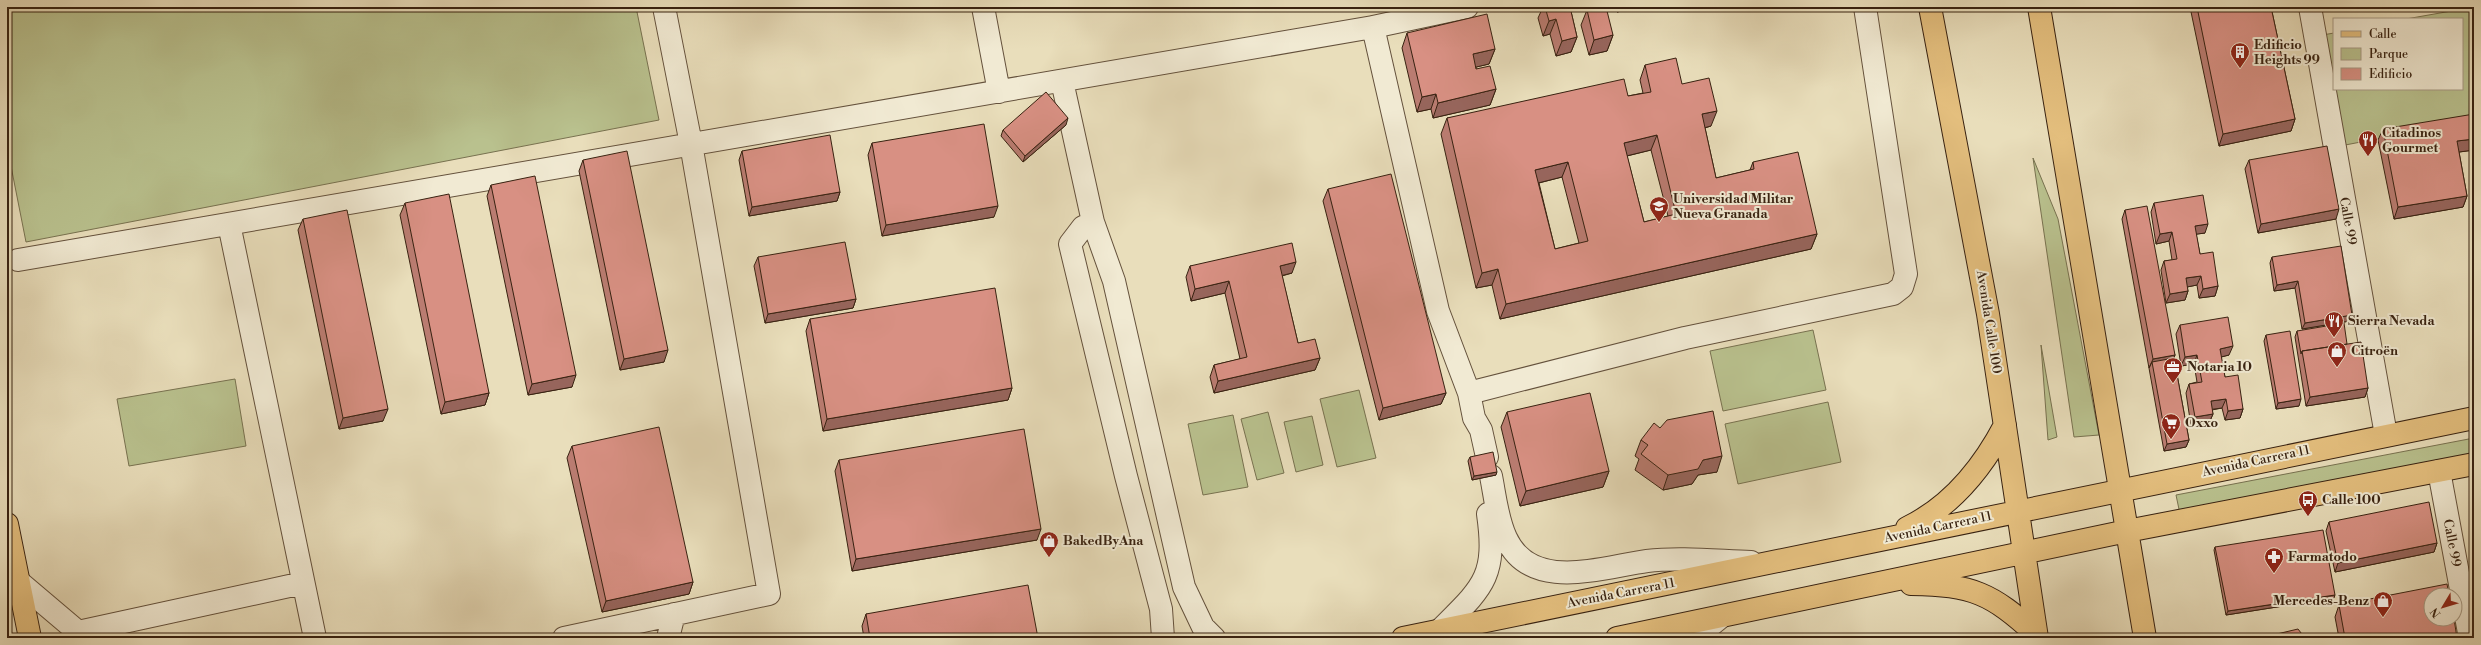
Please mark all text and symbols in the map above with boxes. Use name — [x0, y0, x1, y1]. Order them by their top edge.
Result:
legend — [2333, 18, 2463, 90]
text: Calle — [2369, 27, 2396, 42]
place label: Edificio Heights 99 — [2254, 37, 2320, 68]
building icon: Edificio Heights 99 — [2229, 41, 2251, 69]
text: Parque — [2369, 47, 2408, 62]
text: Edificio — [2369, 67, 2412, 82]
place label: Citadinos Gourmet — [2382, 125, 2441, 156]
restaurant icon: Citadinos Gourmet — [2357, 129, 2379, 157]
place label: Universidad Militar Nueva Granada — [1673, 191, 1794, 222]
school or university icon: Universidad Militar Nueva Granada — [1648, 195, 1670, 223]
street label: Calle 99 — [2336, 196, 2360, 246]
street label: Avenida Calle 100 — [1973, 268, 2005, 375]
restaurant icon: Sierra Nevada — [2323, 310, 2345, 338]
place label: Sierra Nevada — [2348, 313, 2436, 329]
shop icon: Citroën — [2326, 340, 2348, 368]
place label: Citroën — [2351, 343, 2398, 359]
office icon: Notaria 10 — [2162, 356, 2184, 384]
place label: Notaria 10 — [2187, 359, 2252, 375]
supermarket icon: Oxxo — [2160, 412, 2182, 440]
place label: Oxxo — [2185, 415, 2218, 431]
street label: Avenida Carrera 11 — [2200, 442, 2312, 480]
bus stop icon: Calle 100 — [2297, 489, 2319, 517]
place label: Calle 100 — [2322, 492, 2381, 508]
street label: Avenida Carrera 11 — [1882, 508, 1994, 546]
street label: Calle 99 — [2440, 518, 2464, 568]
shop icon: BakedByAna — [1038, 530, 1060, 558]
place label: BakedByAna — [1063, 533, 1144, 549]
pharmacy icon: Farmatodo — [2263, 546, 2285, 574]
place label: Farmatodo — [2288, 549, 2357, 565]
street label: Avenida Carrera 11 — [1565, 575, 1677, 612]
north arrow — [2423, 587, 2463, 627]
shop icon: Mercedes-Benz — [2372, 590, 2394, 618]
place label: Mercedes-Benz — [2273, 593, 2369, 609]
text: N — [2428, 605, 2444, 620]

